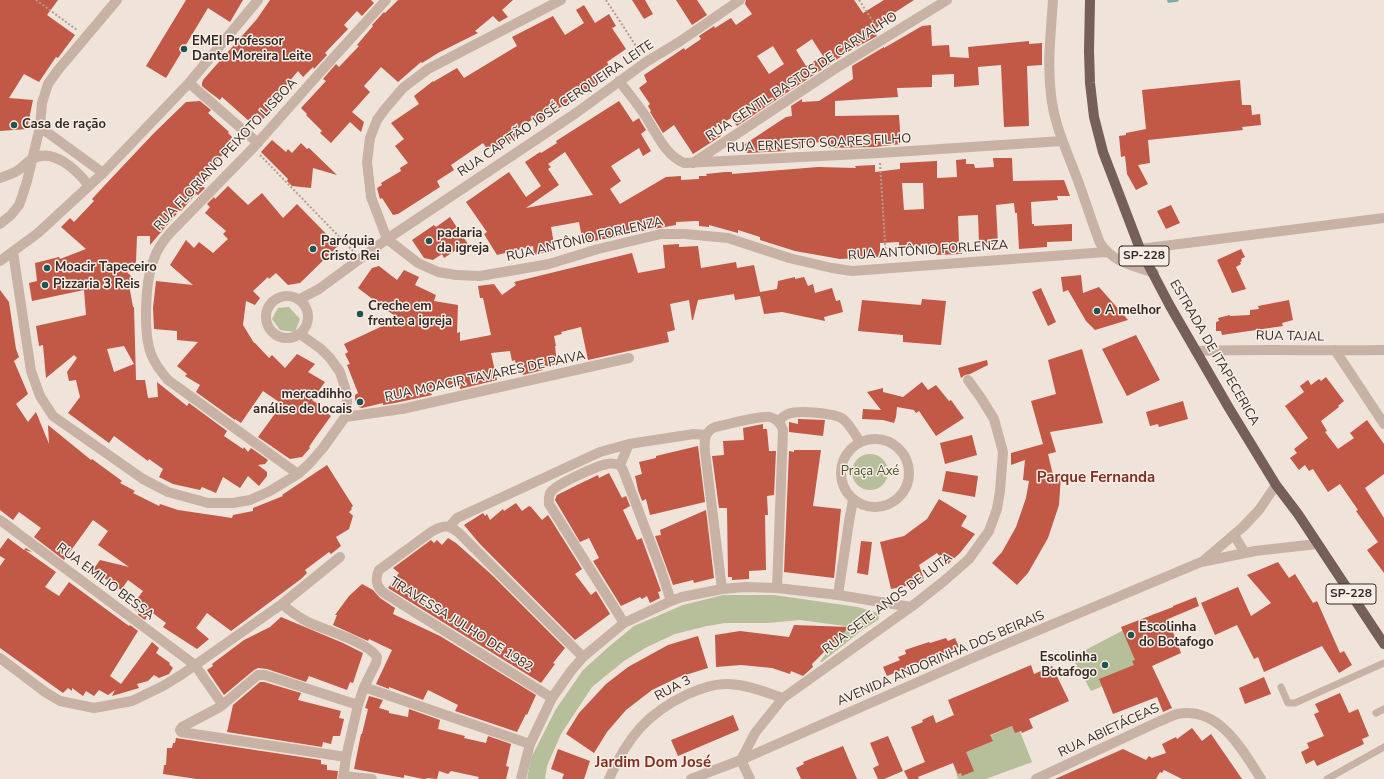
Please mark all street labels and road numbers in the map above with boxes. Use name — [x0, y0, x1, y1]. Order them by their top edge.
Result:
street label: RUA GENTIL BASTOS DE CARVALHO — [703, 9, 901, 145]
street label: RUA CAPITÃO JOSÉ CERQUEIRA LEITE — [455, 37, 657, 181]
street label: RUA FLORIANO PEIXOTO LISBOA — [151, 76, 301, 234]
street label: RUA ERNESTO SOARES FILHO — [726, 131, 912, 157]
street label: RUA ANTÔNIO FORLENZA — [505, 214, 665, 266]
street label: RUA ANTÔNIO FORLENZA — [847, 238, 1009, 264]
road number: SP-228 — [1119, 246, 1169, 266]
street label: ESTRADA DE ITAPECERICA — [1166, 277, 1262, 429]
street label: RUA TAJAL — [1256, 329, 1324, 345]
street label: RUA MOACIR TAVARES DE PAIVA — [383, 348, 587, 406]
street label: RUA EMILIO BESSA — [53, 540, 157, 624]
street label: RUA SETE ANOS DE LUTA — [820, 550, 956, 658]
street label: TRAVESSA JULHO DE 1982 — [386, 574, 536, 676]
road number: SP-228 — [1326, 584, 1376, 604]
street label: AVENIDA ANDORINHA DOS BEIRAIS — [835, 608, 1047, 710]
street label: RUA 3 — [652, 673, 694, 705]
street label: RUA ABIETÁCEAS — [1056, 701, 1162, 761]

